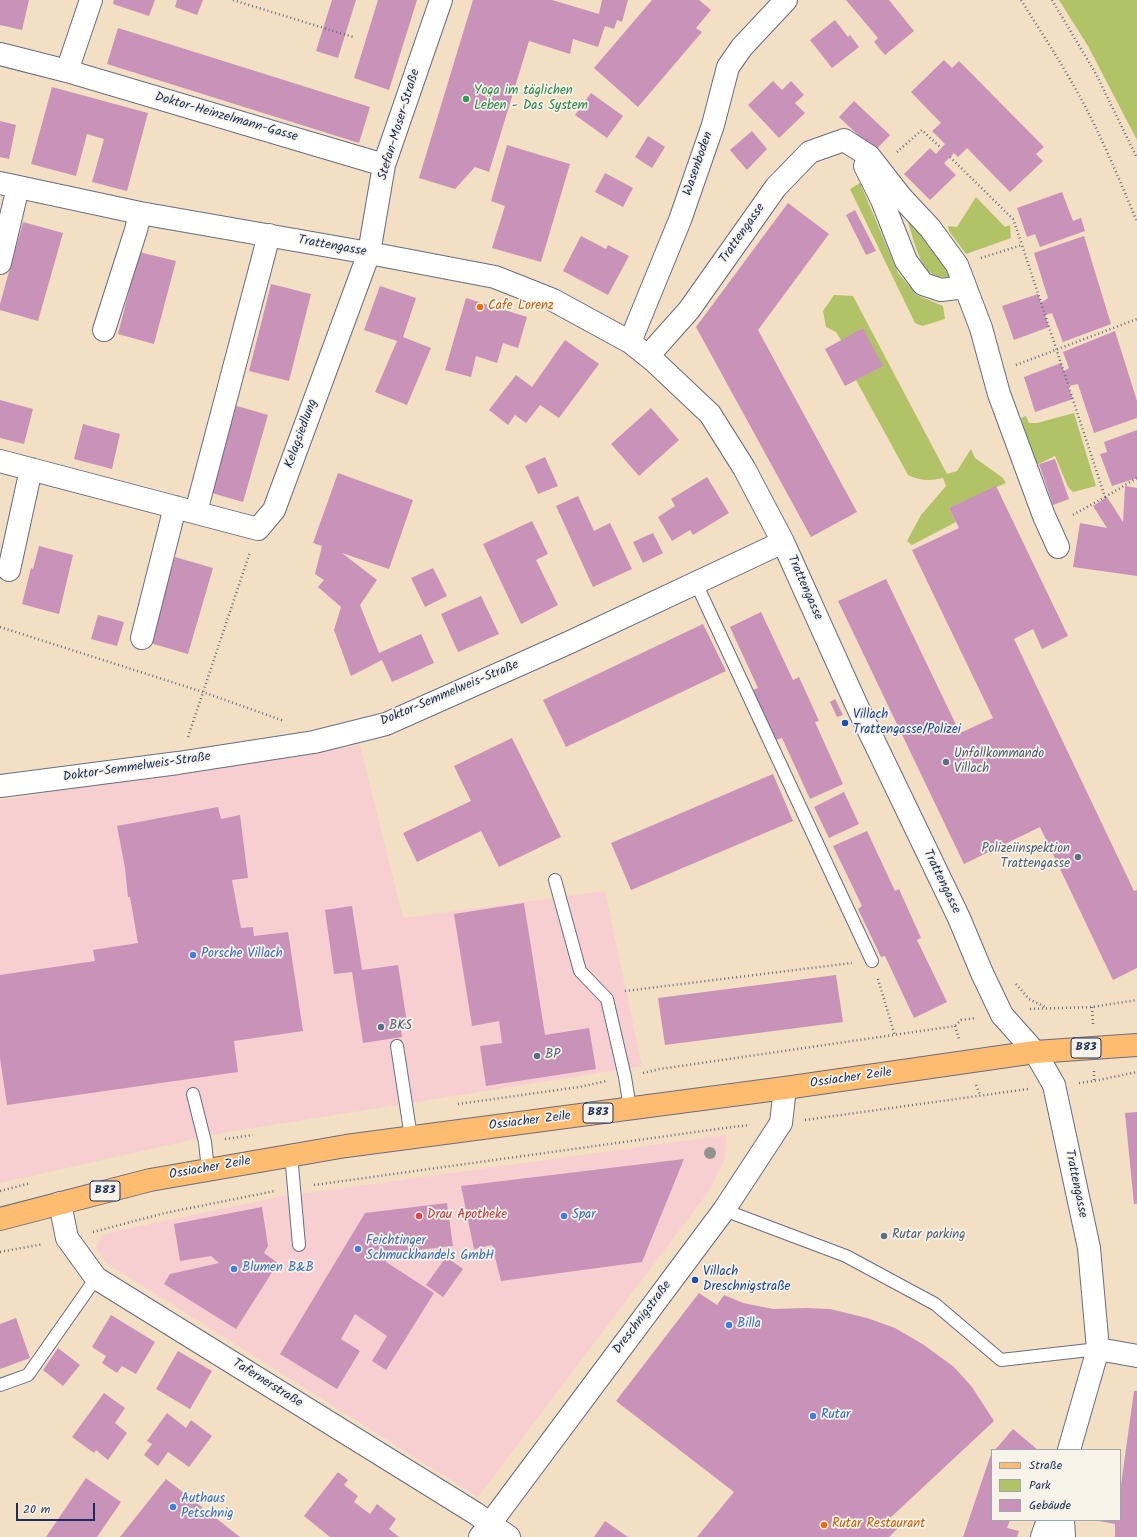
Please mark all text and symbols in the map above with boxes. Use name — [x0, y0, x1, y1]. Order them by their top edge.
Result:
street label: Stefan-Moser-Straße — [376, 68, 424, 182]
place label: Yoga im täglichen Leben - Das System — [474, 84, 588, 115]
street label: Doktor-Heinzelmann-Gasse — [153, 90, 299, 146]
marker: Yoga im täglichen Leben - Das System — [461, 94, 471, 104]
street label: Wasenboden — [681, 130, 717, 198]
street label: Trattengasse — [717, 201, 769, 267]
street label: Trattengasse — [296, 233, 368, 261]
place label: Cafe Lorenz — [488, 299, 554, 315]
marker: Cafe Lorenz — [475, 302, 485, 312]
street label: Kelagsiedlung — [282, 397, 322, 471]
street label: Trattengasse — [783, 553, 825, 623]
street label: Doktor-Semmelweis-Straße — [378, 658, 522, 730]
place label: Villach Trattengasse/Polizei — [853, 708, 961, 739]
marker: Villach Trattengasse/Polizei — [840, 718, 850, 728]
place label: Unfallkommando Villach — [954, 747, 1044, 778]
street label: Doktor-Semmelweis-Straße — [62, 750, 212, 786]
marker: Unfallkommando Villach — [941, 757, 951, 767]
place label: Polizeiinspektion Trattengasse — [981, 842, 1070, 873]
street label: Trattengasse — [919, 847, 963, 917]
marker: Polizeiinspektion Trattengasse — [1073, 852, 1083, 862]
place label: Porsche Villach — [201, 947, 283, 963]
marker: Porsche Villach — [188, 950, 198, 960]
place label: BKS — [389, 1019, 412, 1035]
marker: BKS — [376, 1022, 386, 1032]
road number: B83 — [1071, 1038, 1101, 1058]
place label: BP — [545, 1048, 560, 1064]
marker: BP — [532, 1051, 542, 1061]
street label: Ossiacher Zeile — [809, 1066, 893, 1092]
road number: B83 — [583, 1103, 613, 1123]
street label: Ossiacher Zeile — [488, 1109, 572, 1135]
street label: Trattengasse — [1060, 1148, 1090, 1220]
street label: Ossiacher Zeile — [168, 1154, 252, 1184]
road number: B83 — [90, 1181, 120, 1201]
place label: Drau Apotheke — [427, 1208, 507, 1224]
place label: Spar — [572, 1208, 596, 1224]
marker: Drau Apotheke — [414, 1211, 424, 1221]
marker: Spar — [559, 1211, 569, 1221]
place label: Rutar parking — [892, 1228, 965, 1244]
marker: Rutar parking — [879, 1231, 889, 1241]
place label: Feichtinger Schmuckhandels GmbH — [366, 1234, 494, 1265]
marker: Feichtinger Schmuckhandels GmbH — [353, 1244, 363, 1254]
place label: Blumen B&B — [242, 1261, 314, 1277]
marker: Blumen B&B — [229, 1264, 239, 1274]
place label: Villach Dreschnigstraße — [703, 1265, 790, 1296]
marker: Villach Dreschnigstraße — [690, 1275, 700, 1285]
street label: Dreschnigstraße — [610, 1278, 676, 1358]
place label: Billa — [737, 1317, 761, 1333]
marker: Billa — [724, 1320, 734, 1330]
street label: Tafernerstraße — [229, 1356, 305, 1412]
place label: Rutar — [821, 1408, 850, 1424]
marker: Rutar — [808, 1411, 818, 1421]
legend — [991, 1449, 1121, 1521]
text: Straße — [1029, 1456, 1062, 1475]
text: Park — [1029, 1476, 1051, 1495]
place label: Authaus Petschnig — [181, 1492, 233, 1523]
scale bar — [18, 1495, 97, 1521]
text: Gebäude — [1029, 1496, 1071, 1515]
text: 20 m — [23, 1500, 50, 1519]
marker: Authaus Petschnig — [168, 1502, 178, 1512]
place label: Rutar Restaurant — [832, 1517, 925, 1533]
marker: Rutar Restaurant — [819, 1520, 829, 1530]

